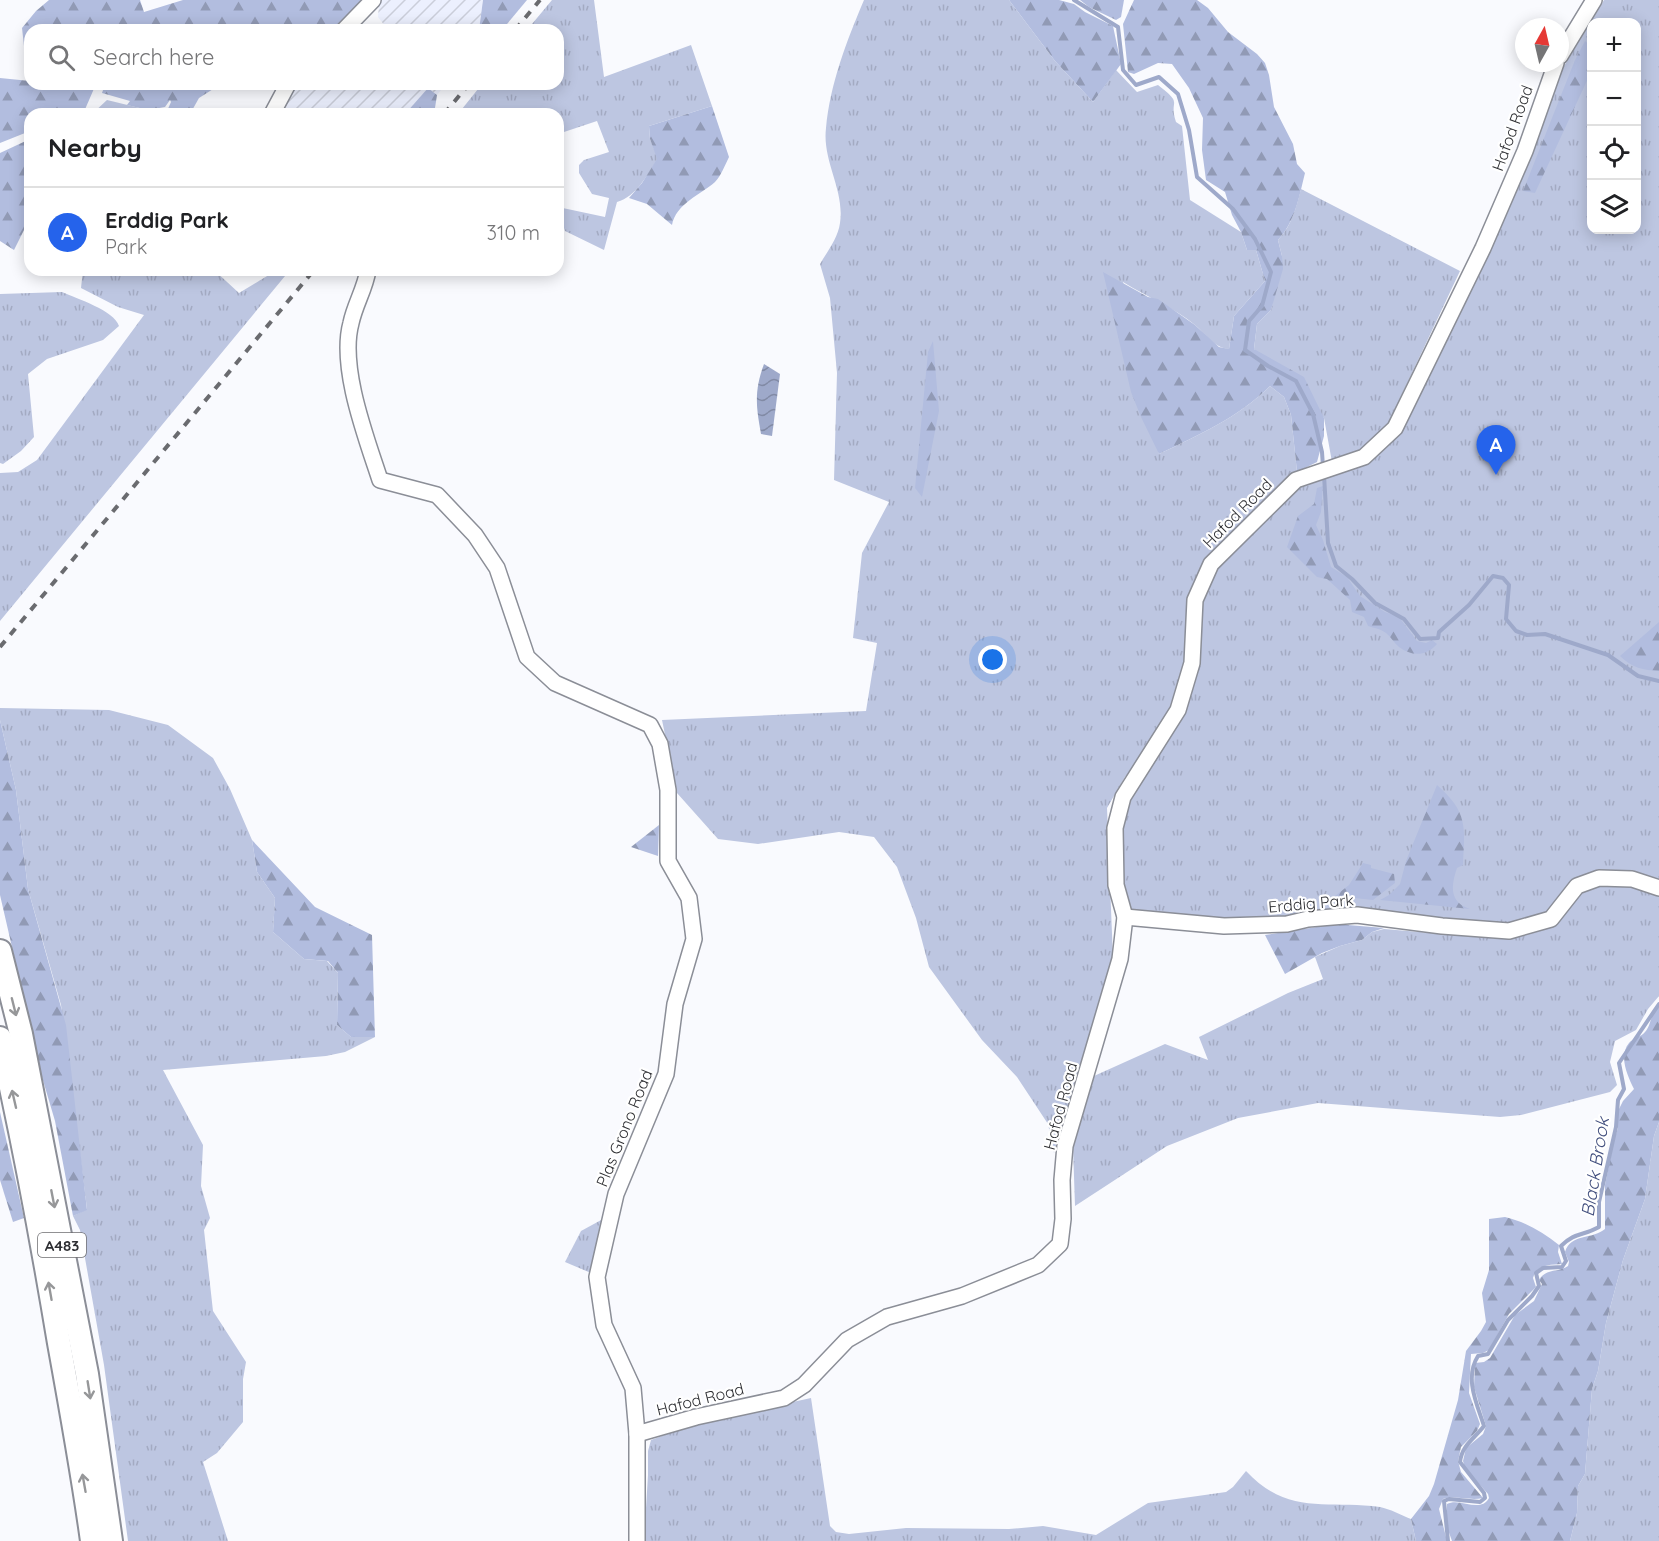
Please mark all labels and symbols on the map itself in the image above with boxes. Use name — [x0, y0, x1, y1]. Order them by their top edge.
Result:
north arrow — [1515, 18, 1569, 72]
street label: Hafod Road — [1487, 82, 1537, 174]
pin: A — [1476, 426, 1516, 475]
street label: Hafod Road — [1198, 474, 1276, 552]
your location — [978, 645, 1007, 674]
street label: Erddig Park — [1267, 889, 1355, 917]
one-way arrow — [9, 998, 21, 1017]
street label: Hafod Road — [1039, 1060, 1081, 1152]
street label: Plas Grono Road — [591, 1067, 657, 1189]
one-way arrow — [7, 1090, 19, 1109]
water label: Black Brook — [1576, 1114, 1614, 1218]
one-way arrow — [48, 1188, 59, 1208]
road number: A483 — [38, 1233, 86, 1257]
one-way arrow — [45, 1282, 56, 1301]
street label: Hafod Road — [654, 1378, 746, 1420]
one-way arrow — [84, 1380, 95, 1399]
one-way arrow — [78, 1474, 89, 1493]

